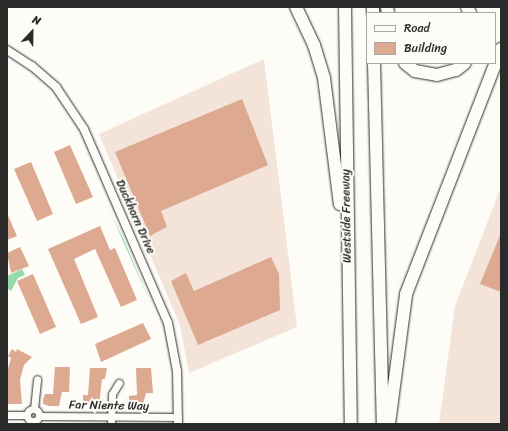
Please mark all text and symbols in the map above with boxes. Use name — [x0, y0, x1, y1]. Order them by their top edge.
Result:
text: N — [30, 10, 44, 31]
north arrow — [12, 12, 52, 52]
legend — [366, 12, 496, 64]
text: Road — [404, 17, 430, 39]
text: Building — [404, 37, 447, 59]
street label: Westside Freeway — [339, 169, 355, 263]
street label: Duckhorn Drive — [112, 178, 158, 256]
street label: Far Niente Way — [69, 398, 149, 414]

